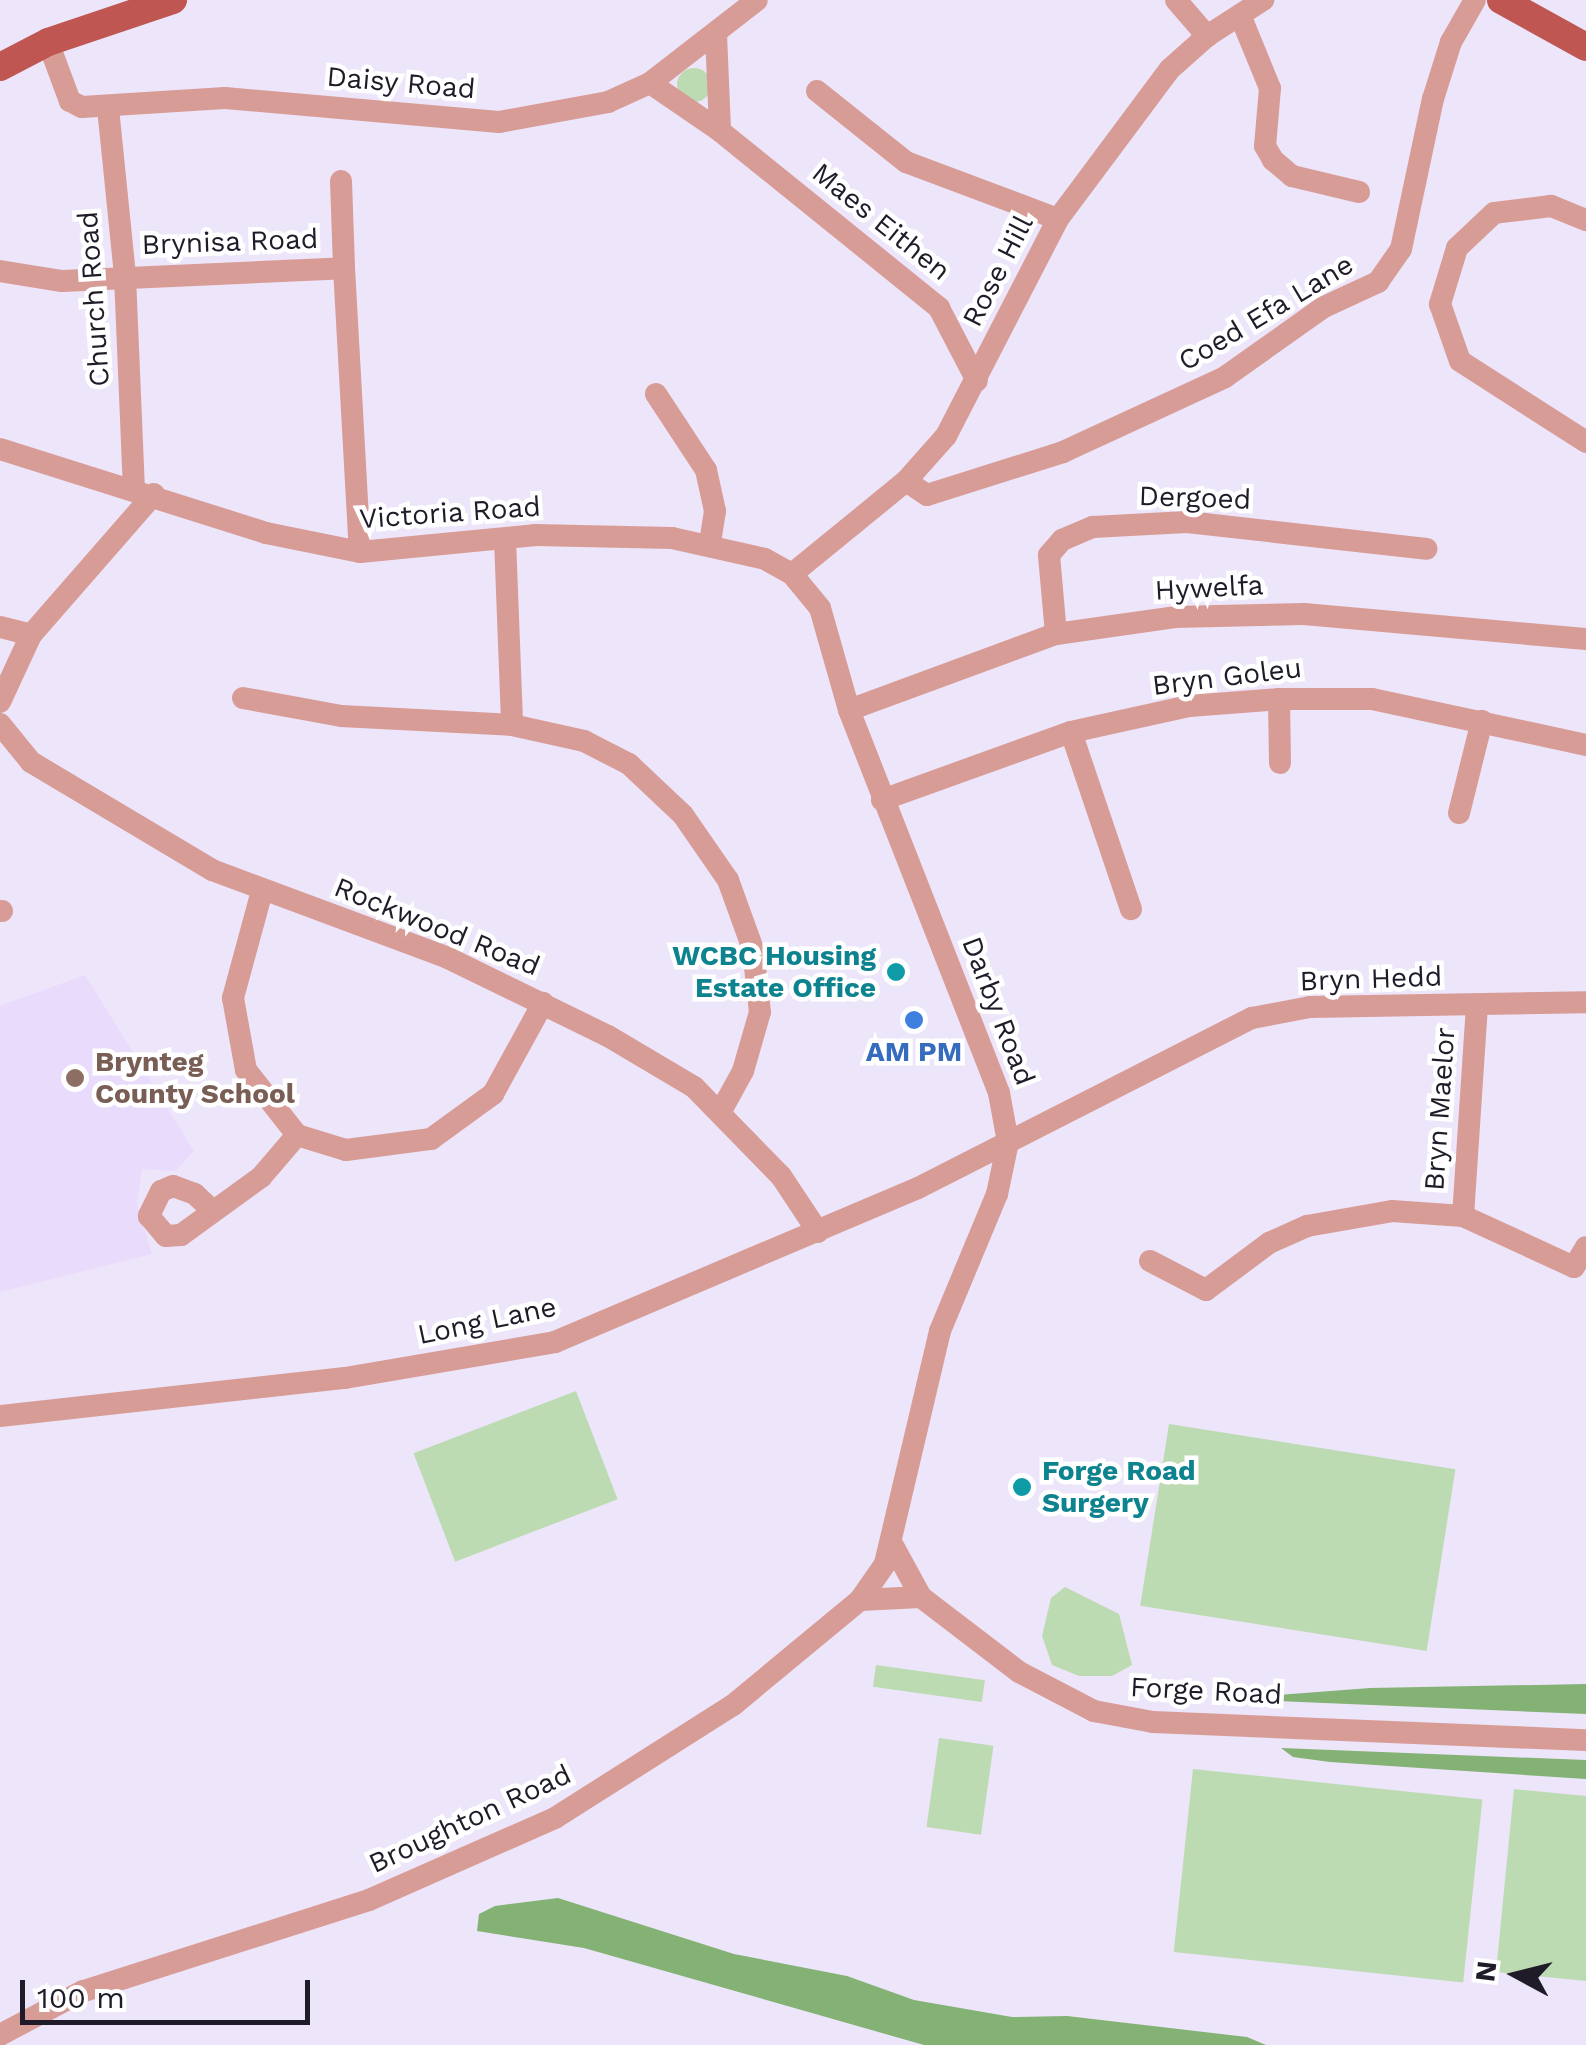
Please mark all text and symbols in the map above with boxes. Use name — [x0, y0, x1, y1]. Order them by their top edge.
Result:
street label: Daisy Road — [325, 60, 477, 106]
street label: Maes Eithen — [805, 156, 957, 288]
street label: Church Road — [71, 210, 117, 388]
street label: Rose Hill — [956, 210, 1040, 332]
street label: Brynisa Road — [141, 222, 319, 262]
street label: Coed Efa Lane — [1172, 248, 1360, 378]
street label: Dergoed — [1138, 479, 1252, 517]
street label: Victoria Road — [358, 490, 542, 536]
street label: Hywelfa — [1154, 568, 1264, 608]
street label: Bryn Goleu — [1150, 651, 1304, 703]
street label: Rockwood Road — [329, 870, 545, 984]
street label: Darby Road — [954, 932, 1042, 1090]
place label: WCBC Housing Estate Office — [672, 939, 876, 1005]
street label: Bryn Hedd — [1299, 960, 1443, 998]
marker: WCBC Housing Estate Office — [885, 961, 907, 983]
marker: AM PM — [903, 1009, 925, 1031]
street label: Bryn Maelor — [1418, 1026, 1462, 1192]
place label: AM PM — [866, 1035, 962, 1069]
place label: Brynteg County School — [95, 1045, 295, 1111]
marker: Brynteg County School — [64, 1067, 86, 1089]
street label: Long Lane — [415, 1290, 559, 1352]
place label: Forge Road Surgery — [1042, 1454, 1196, 1520]
marker: Forge Road Surgery — [1011, 1476, 1033, 1498]
street label: Forge Road — [1129, 1670, 1283, 1712]
street label: Broughton Road — [364, 1757, 576, 1881]
north arrow — [1466, 1925, 1566, 2025]
text: N — [1468, 1959, 1503, 1984]
scale bar — [25, 1960, 315, 2022]
text: 100 m — [37, 1980, 125, 2015]

